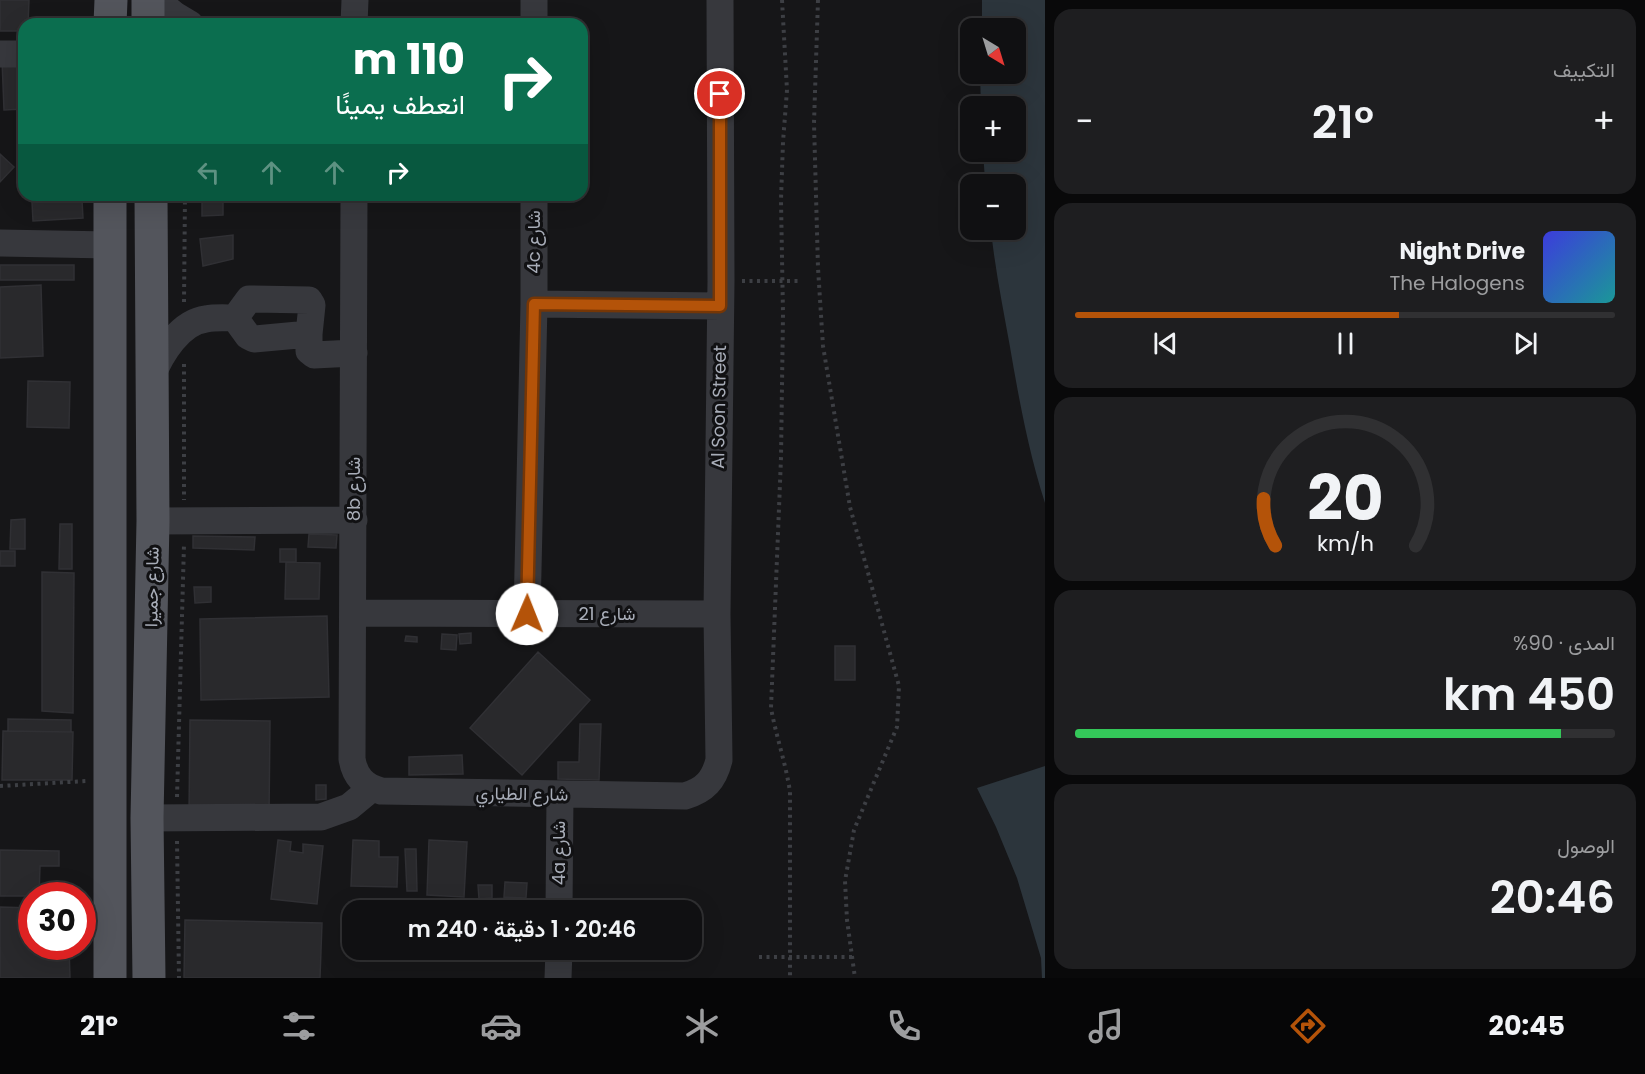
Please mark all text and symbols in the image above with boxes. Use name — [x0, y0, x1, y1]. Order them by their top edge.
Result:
north arrow — [960, 18, 1026, 84]
map controls — [960, 18, 1026, 240]
text: 110 m — [353, 30, 465, 89]
icon: right — [486, 42, 564, 120]
text: التكييف — [1553, 56, 1615, 84]
pin — [694, 68, 745, 119]
icon: arrive — [703, 77, 736, 110]
text: انعطف يمينًا — [335, 86, 465, 123]
text: 21° — [1312, 91, 1374, 154]
button: + — [960, 96, 1026, 162]
text: − — [1075, 98, 1093, 145]
text: + — [1592, 98, 1615, 145]
icon: left — [192, 156, 225, 189]
icon: ahead — [255, 156, 288, 189]
icon: ahead — [318, 156, 351, 189]
icon: right — [381, 156, 414, 189]
button: − — [960, 174, 1026, 240]
street label: 4c شارع — [521, 210, 546, 274]
text: Night Drive — [1399, 236, 1525, 267]
text: The Halogens — [1389, 269, 1525, 297]
icon: previous — [1149, 327, 1182, 360]
icon: pause — [1329, 327, 1362, 360]
icon: next — [1509, 327, 1542, 360]
street label: Al Soon Street — [705, 345, 732, 469]
text: 20 — [1307, 454, 1383, 542]
street label: 8b شارع — [341, 457, 366, 521]
text: km/h — [1316, 528, 1374, 559]
street label: شارع جميرا — [138, 547, 165, 627]
position arrow — [495, 582, 559, 646]
street label: شارع 21 — [578, 601, 636, 626]
text: المدى · 90% — [1513, 629, 1615, 657]
text: 450 km — [1443, 663, 1615, 726]
street label: شارع الطياري — [475, 780, 569, 810]
street label: 4a شارع — [546, 821, 571, 885]
text: الوصول — [1557, 832, 1615, 860]
text: 20:46 — [1490, 866, 1615, 929]
speed limit sign: 30 — [18, 882, 96, 960]
text: 20:46 · 1 دقيقة · 240 m — [408, 914, 636, 945]
icon: filters — [278, 1005, 320, 1047]
icon: car — [480, 1005, 522, 1047]
icon: climate — [681, 1005, 723, 1047]
icon: phone — [883, 1005, 925, 1047]
icon: music — [1085, 1005, 1127, 1047]
icon: directions — [1287, 1005, 1329, 1047]
text: 21° — [80, 1007, 118, 1044]
text: 20:45 — [1489, 1007, 1565, 1044]

